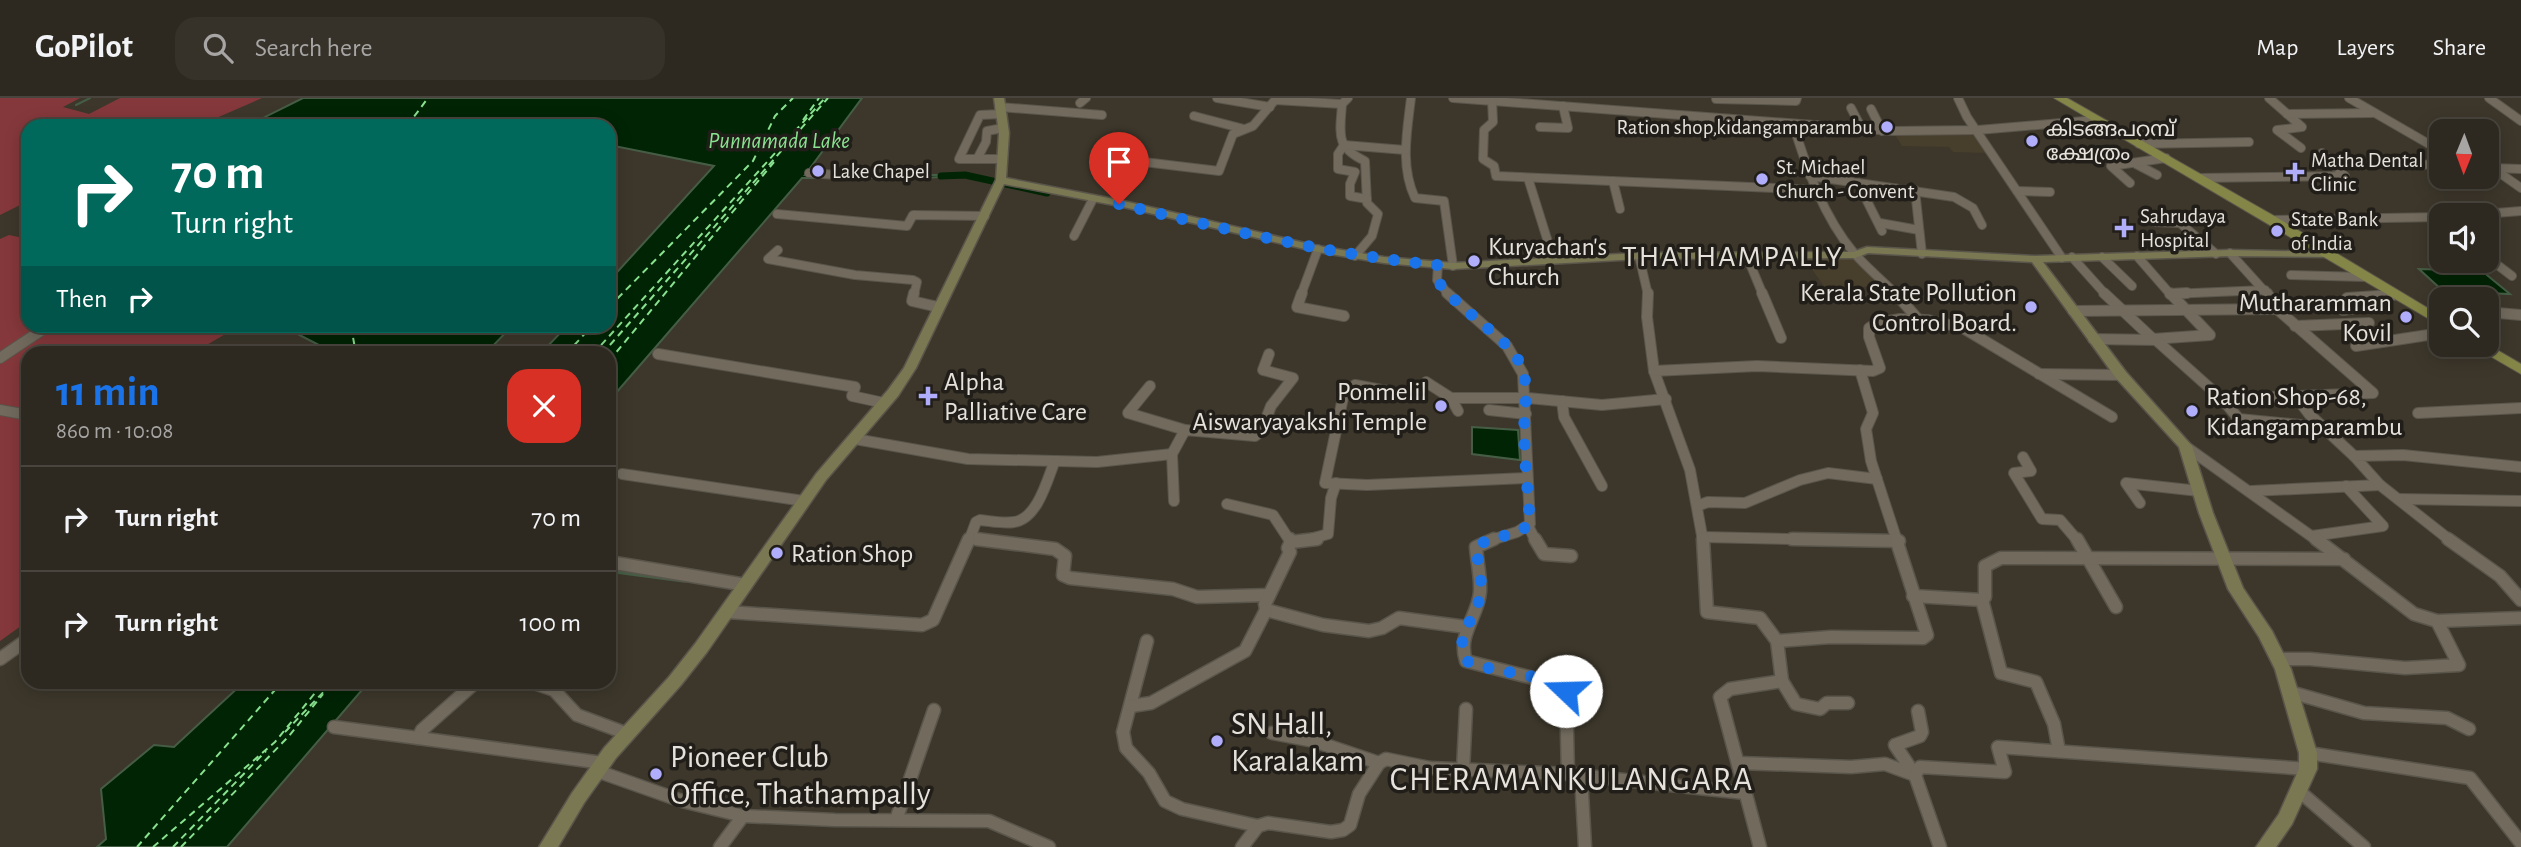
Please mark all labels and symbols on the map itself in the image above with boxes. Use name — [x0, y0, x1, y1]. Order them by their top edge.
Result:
place label: Ration shop,kidangamparambu — [1617, 117, 1873, 138]
place label: കിടങ്ങപറമ്പ് ക്ഷേത്രം — [2046, 117, 2177, 164]
marker: Ration shop,kidangamparambu — [1879, 119, 1895, 135]
north arrow — [2429, 119, 2499, 189]
water label: Punnamada Lake — [708, 130, 850, 153]
pin — [1089, 132, 1149, 204]
marker: കിടങ്ങപറമ്പ് ക്ഷേത്രം — [2024, 133, 2040, 149]
place label: Matha Dental Clinic — [2311, 150, 2424, 195]
place label: St. Michael Church - Convent — [1776, 157, 1915, 202]
place label: Lake Chapel — [832, 161, 930, 182]
marker: Matha Dental Clinic — [2285, 162, 2305, 182]
marker: Lake Chapel — [810, 163, 826, 179]
marker: St. Michael Church - Convent — [1754, 171, 1770, 187]
place label: Sahrudaya Hospital — [2140, 206, 2226, 251]
place label: State Bank of India — [2291, 209, 2378, 254]
marker: Sahrudaya Hospital — [2114, 218, 2134, 238]
marker: State Bank of India — [2269, 223, 2285, 239]
place label: Kuryachan's Church — [1488, 234, 1607, 290]
district label: THATHAMPALLY — [1622, 242, 1844, 272]
marker: Kuryachan's Church — [1466, 253, 1482, 269]
place label: Kerala State Pollution Control Board. — [1800, 280, 2017, 336]
place label: Mutharamman Kovil — [2239, 290, 2392, 346]
marker: Kerala State Pollution Control Board. — [2023, 299, 2039, 315]
marker: Mutharamman Kovil — [2398, 309, 2414, 325]
place label: Alpha Palliative Care — [944, 369, 1087, 425]
place label: Ponmelil Aiswaryayakshi Temple — [1192, 379, 1427, 435]
place label: Ration Shop-68, Kidangamparambu — [2206, 384, 2402, 440]
marker: Alpha Palliative Care — [918, 386, 938, 406]
marker: Ponmelil Aiswaryayakshi Temple — [1433, 398, 1449, 414]
marker: Ration Shop-68, Kidangamparambu — [2184, 403, 2200, 419]
place label: Ration Shop — [791, 541, 913, 567]
marker: Ration Shop — [769, 545, 785, 561]
position arrow — [1529, 654, 1603, 728]
place label: SN Hall, Karalakam — [1231, 708, 1364, 777]
marker: SN Hall, Karalakam — [1209, 733, 1225, 749]
place label: Pioneer Club Office, Thathampally — [670, 741, 931, 810]
district label: CHERAMANKULANGARA — [1390, 764, 1754, 797]
marker: Pioneer Club Office, Thathampally — [648, 766, 664, 782]

